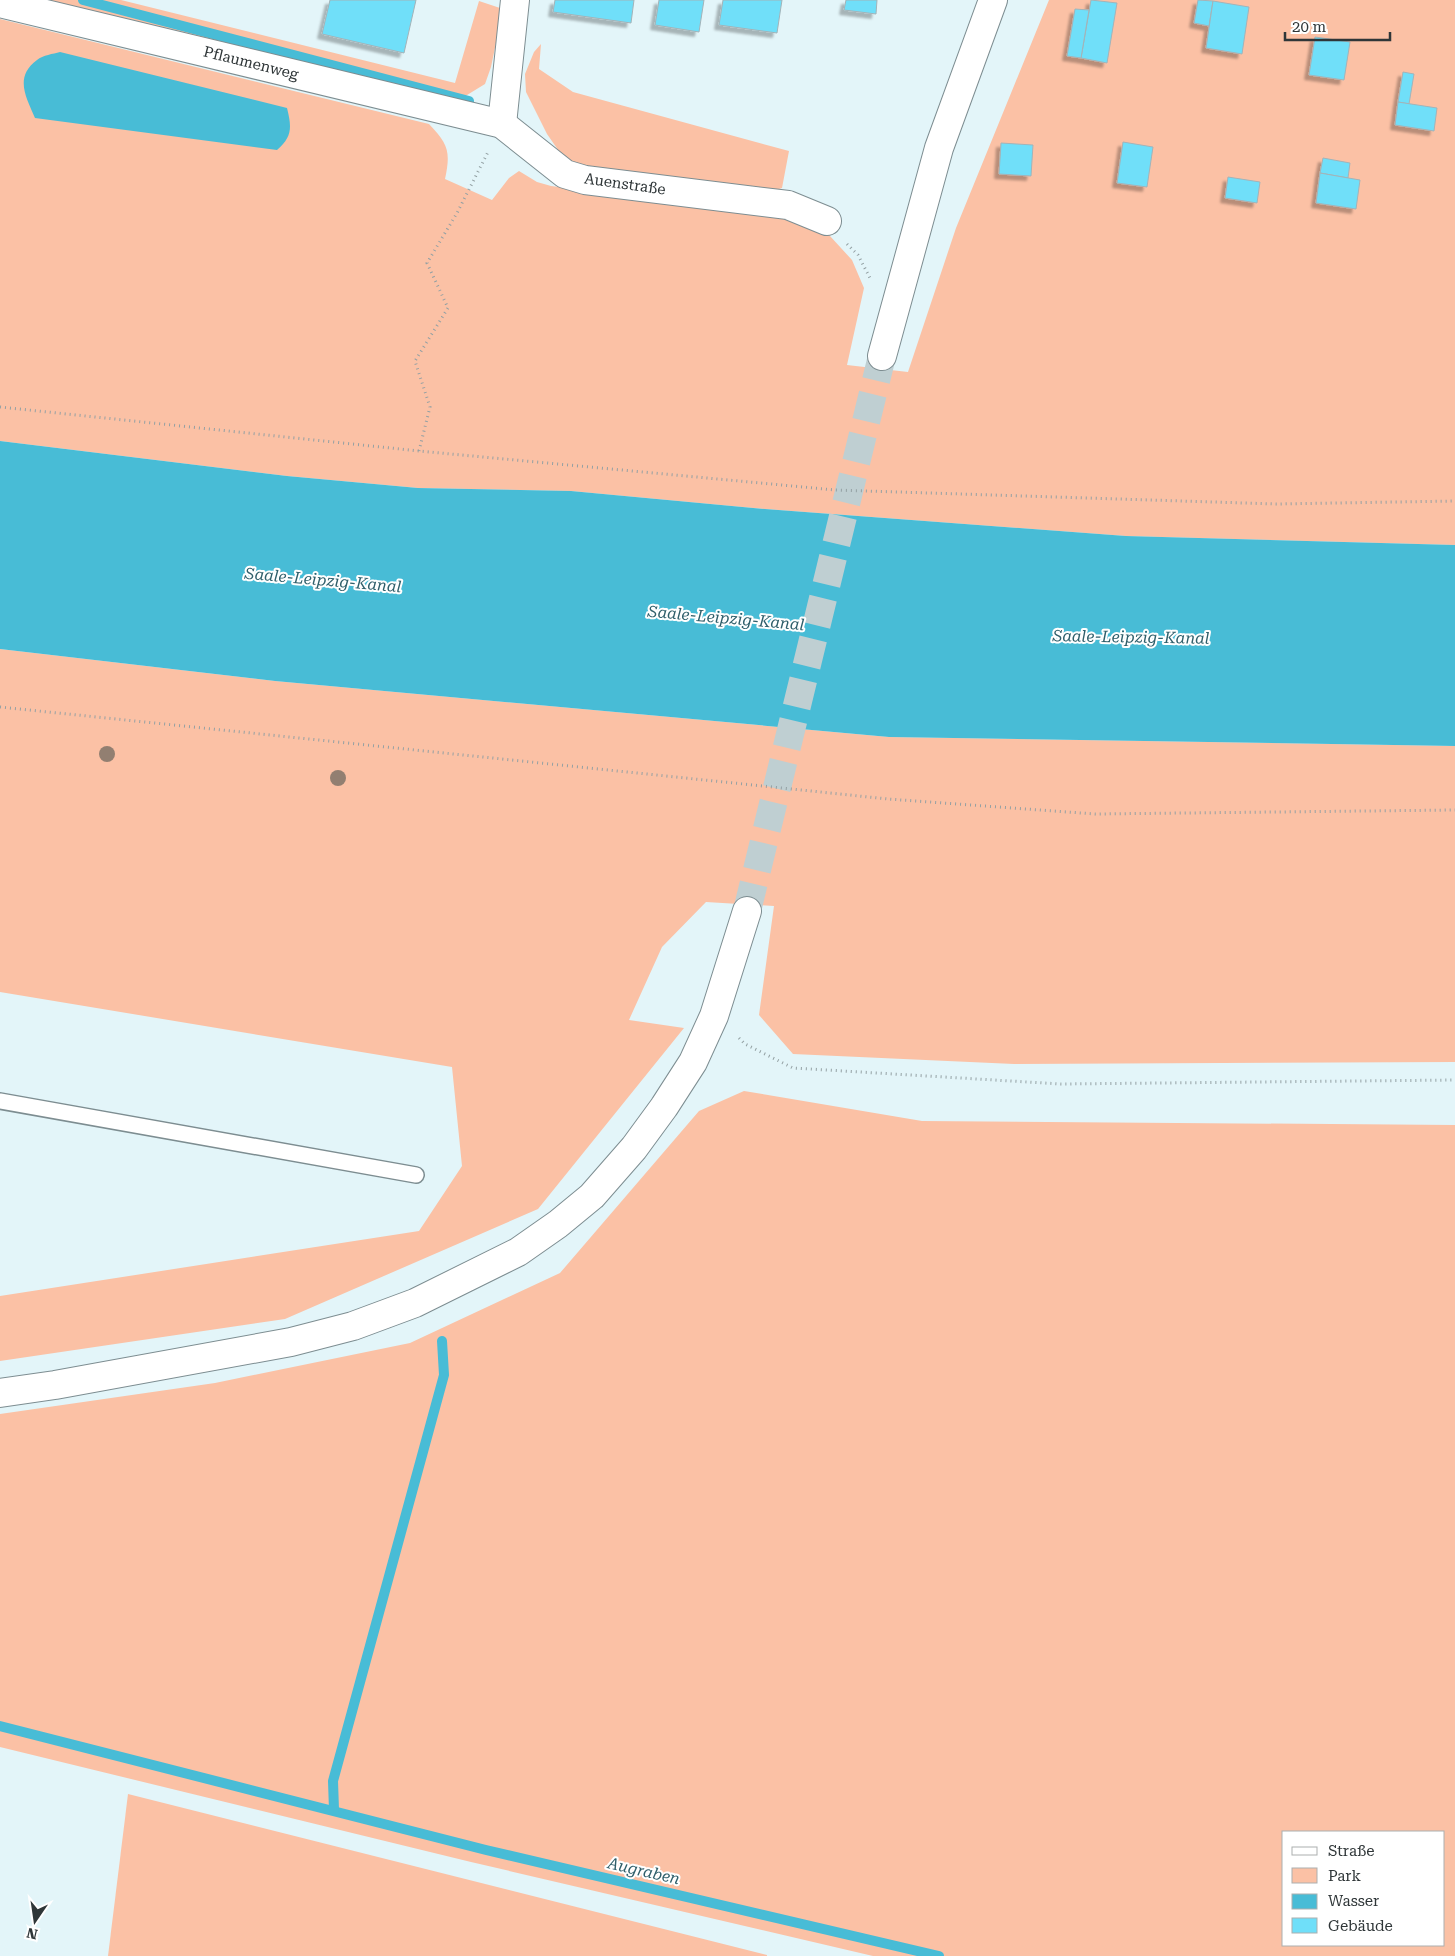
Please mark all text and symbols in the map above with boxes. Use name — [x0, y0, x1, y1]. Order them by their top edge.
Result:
scale bar — [1285, 10, 1390, 42]
text: 20 m — [1292, 18, 1327, 36]
street label: Pflaumenweg — [202, 42, 301, 84]
street label: Auenstraße — [583, 169, 667, 199]
water label: Saale-Leipzig-Kanal — [243, 564, 402, 596]
water label: Saale-Leipzig-Kanal — [646, 602, 805, 634]
water label: Saale-Leipzig-Kanal — [1051, 626, 1210, 648]
legend — [1282, 1831, 1445, 1946]
text: Straße — [1328, 1842, 1375, 1860]
water label: Augraben — [605, 1853, 682, 1889]
text: Park — [1328, 1867, 1362, 1885]
text: Wasser — [1328, 1892, 1379, 1910]
north arrow — [10, 1896, 60, 1946]
text: Gebäude — [1328, 1917, 1393, 1935]
text: N — [25, 1925, 39, 1943]

